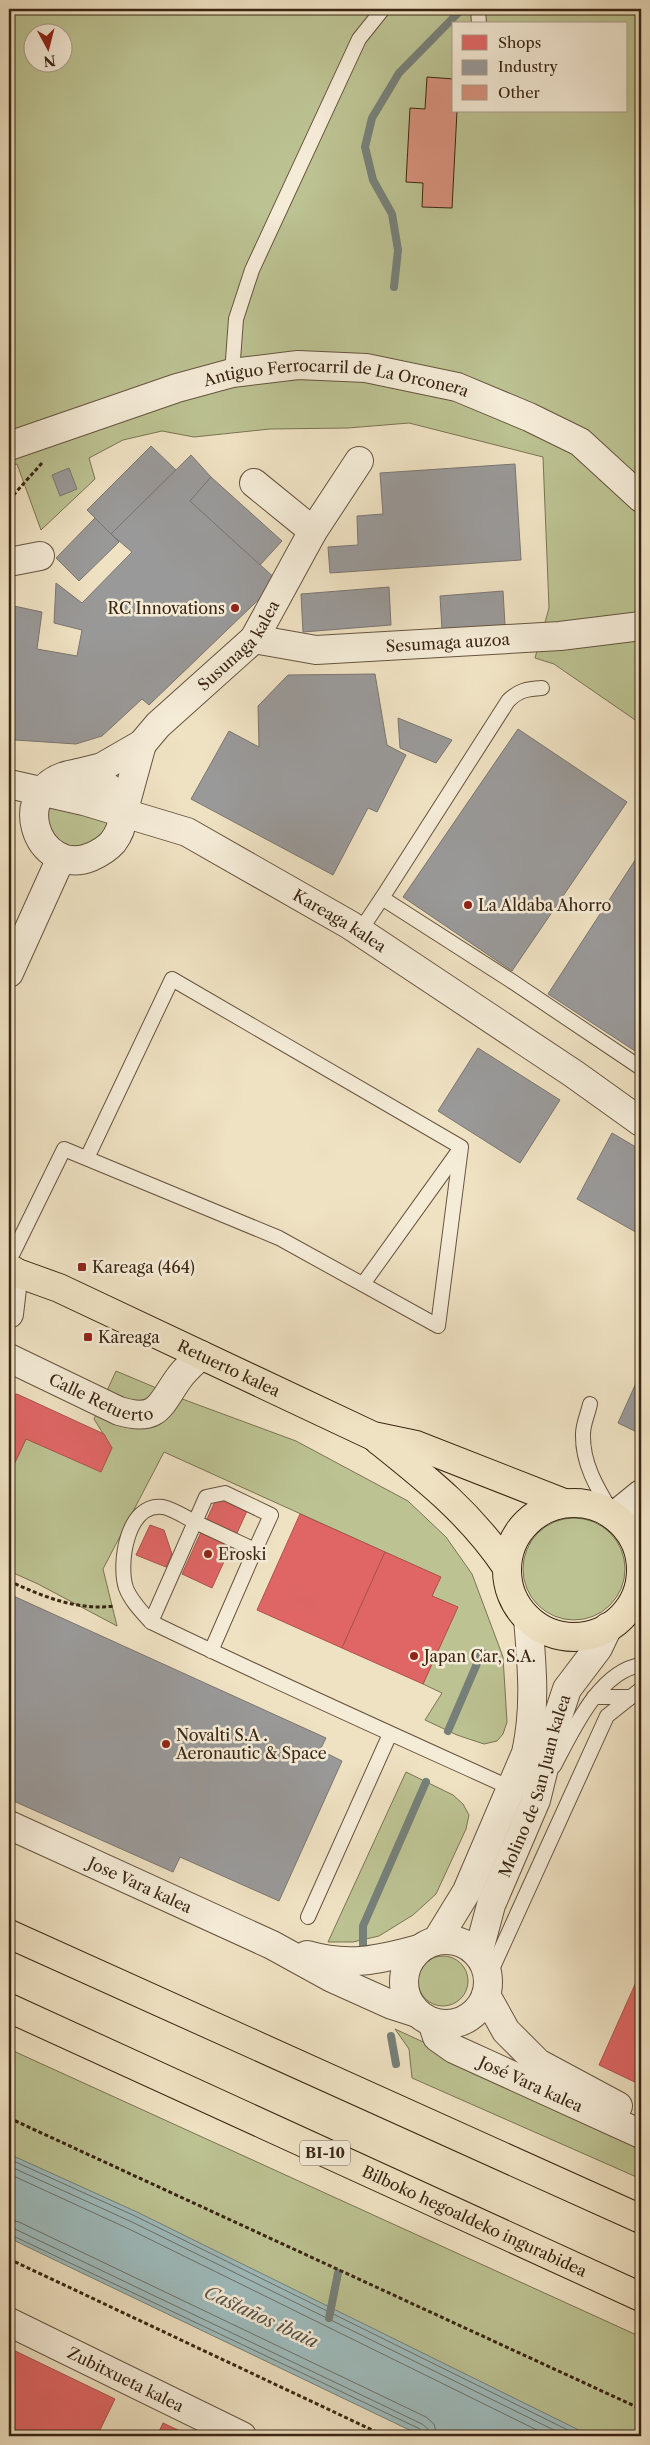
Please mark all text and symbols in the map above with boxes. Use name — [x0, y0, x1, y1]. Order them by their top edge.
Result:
north arrow — [22, 22, 72, 72]
legend — [452, 22, 628, 112]
text: Shops — [498, 33, 541, 52]
text: N — [42, 51, 57, 71]
text: Industry — [498, 57, 558, 76]
text: Other — [498, 83, 541, 102]
street label: Antiguo Ferrocarril de La Orconera — [200, 355, 473, 401]
street label: Susunaga kalea — [193, 596, 284, 695]
place label: RC Innovations — [107, 598, 225, 618]
marker: RC Innovations — [229, 602, 241, 614]
street label: Sesumaga auzoa — [385, 629, 511, 656]
street label: Kareaga kalea — [290, 885, 391, 957]
place label: La Aldaba Ahorro — [478, 895, 612, 915]
marker: La Aldaba Ahorro — [462, 899, 474, 911]
place label: Kareaga (464) — [92, 1257, 195, 1277]
marker: Kareaga (464) — [76, 1261, 88, 1273]
place label: Kareaga — [98, 1327, 160, 1347]
marker: Kareaga — [82, 1331, 94, 1343]
street label: Retuerto kalea — [174, 1335, 284, 1401]
street label: Calle Retuerto — [46, 1369, 156, 1425]
place label: Eroski — [218, 1544, 267, 1564]
marker: Eroski — [202, 1548, 214, 1560]
place label: Japan Car, S.A. — [421, 1646, 536, 1666]
marker: Japan Car, S.A. — [408, 1650, 420, 1662]
street label: Molino de San Juan kalea — [494, 1691, 575, 1880]
place label: Novalti S.A . Aeronautic & Space — [175, 1725, 327, 1763]
marker: Novalti S.A . Aeronautic & Space — [160, 1738, 172, 1750]
street label: Jose Vara kalea — [82, 1851, 196, 1917]
street label: José Vara kalea — [473, 2050, 587, 2116]
road number: BI-10 — [300, 2140, 350, 2166]
street label: Bilboko hegoaldeko ingurabidea — [359, 2161, 591, 2281]
water label: Castaños ibaia — [201, 2281, 322, 2353]
street label: Zubitxueta kalea — [65, 2342, 188, 2416]

